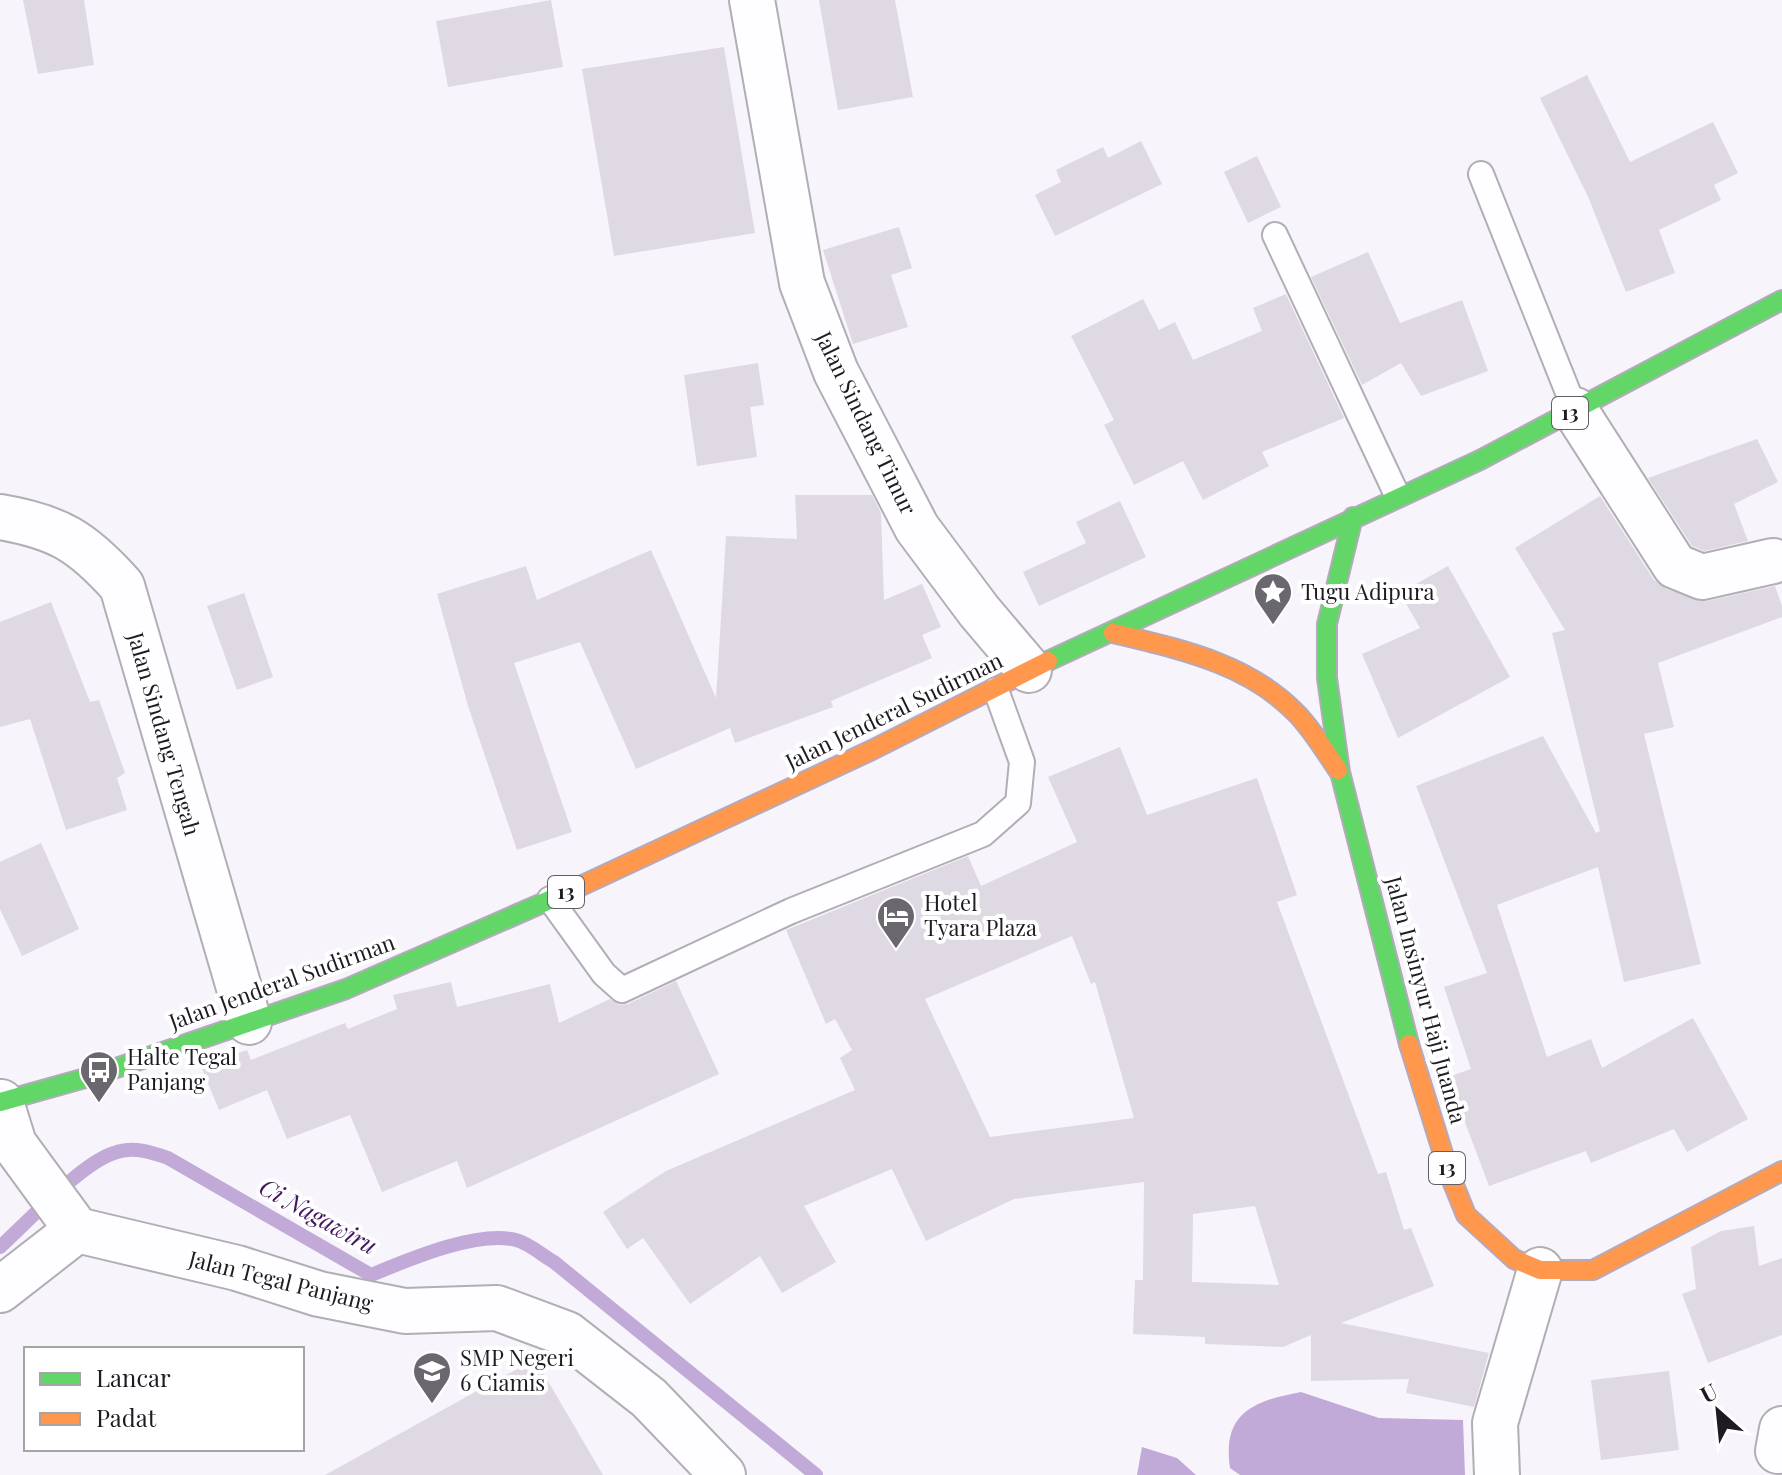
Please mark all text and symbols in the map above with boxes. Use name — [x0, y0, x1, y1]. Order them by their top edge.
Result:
street label: Jalan Sindang Timur — [809, 325, 924, 519]
road number: 13 — [1552, 397, 1588, 429]
place icon: Tugu Adipura — [1252, 571, 1294, 626]
place label: Tugu Adipura — [1301, 576, 1434, 606]
street label: Jalan Sindang Tengah — [121, 628, 208, 839]
street label: Jalan Jenderal Sudirman — [779, 644, 1007, 776]
street label: Jalan Insinyur Haji Juanda — [1379, 872, 1474, 1127]
road number: 13 — [548, 876, 584, 908]
place label: Hotel Tyara Plaza — [924, 887, 1037, 942]
hotel icon: Hotel Tyara Plaza — [875, 895, 917, 950]
street label: Jalan Jenderal Sudirman — [164, 926, 399, 1036]
place label: Halte Tegal Panjang — [127, 1041, 237, 1096]
bus stop icon: Halte Tegal Panjang — [78, 1049, 120, 1104]
road number: 13 — [1429, 1152, 1465, 1184]
water label: Ci Nagawiru — [254, 1170, 384, 1261]
street label: Jalan Tegal Panjang — [185, 1242, 377, 1318]
place label: SMP Negeri 6 Ciamis — [460, 1342, 574, 1397]
legend — [24, 1347, 304, 1451]
school or university icon: SMP Negeri 6 Ciamis — [411, 1350, 453, 1405]
text: Lancar — [96, 1361, 171, 1393]
north arrow — [1678, 1371, 1758, 1451]
text: U — [1695, 1375, 1722, 1409]
text: Padat — [96, 1401, 157, 1433]

